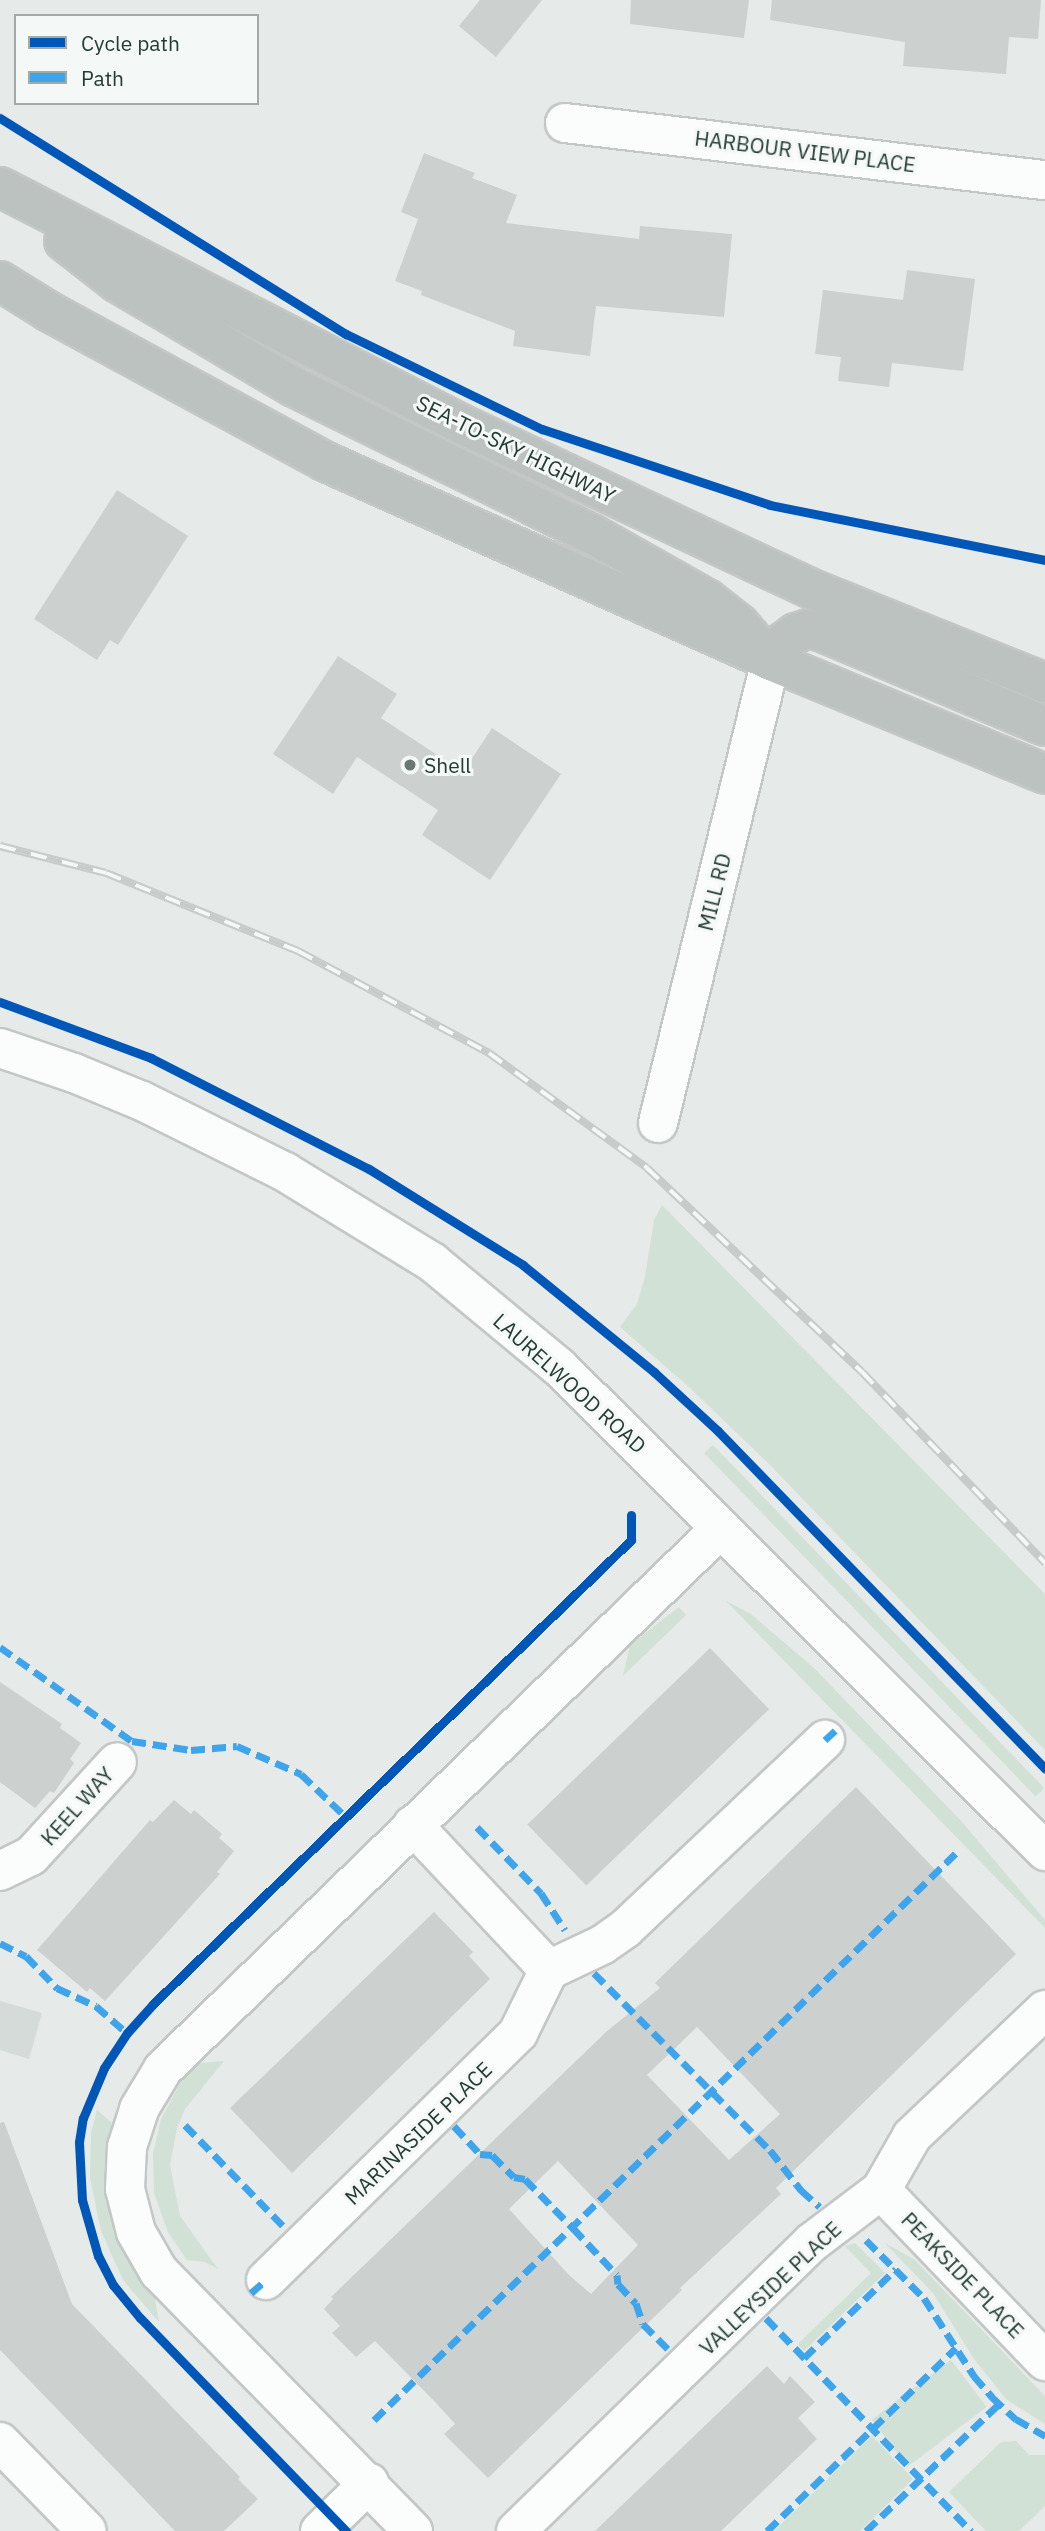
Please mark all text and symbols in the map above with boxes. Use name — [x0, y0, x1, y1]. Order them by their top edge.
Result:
legend — [14, 14, 259, 105]
text: Cycle path — [81, 29, 180, 57]
text: Path — [81, 64, 124, 92]
street label: HARBOUR VIEW PLACE — [693, 125, 917, 177]
street label: SEA-TO-SKY HIGHWAY — [412, 390, 620, 508]
place label: Shell — [424, 752, 471, 778]
marker: Shell — [402, 757, 418, 773]
street label: MILL RD — [692, 851, 736, 933]
street label: LAURELWOOD ROAD — [488, 1308, 652, 1458]
street label: KEEL WAY — [35, 1762, 119, 1850]
street label: MARINASIDE PLACE — [339, 2056, 497, 2210]
street label: PEAKSIDE PLACE — [896, 2207, 1030, 2343]
street label: VALLEYSIDE PLACE — [694, 2216, 846, 2360]

